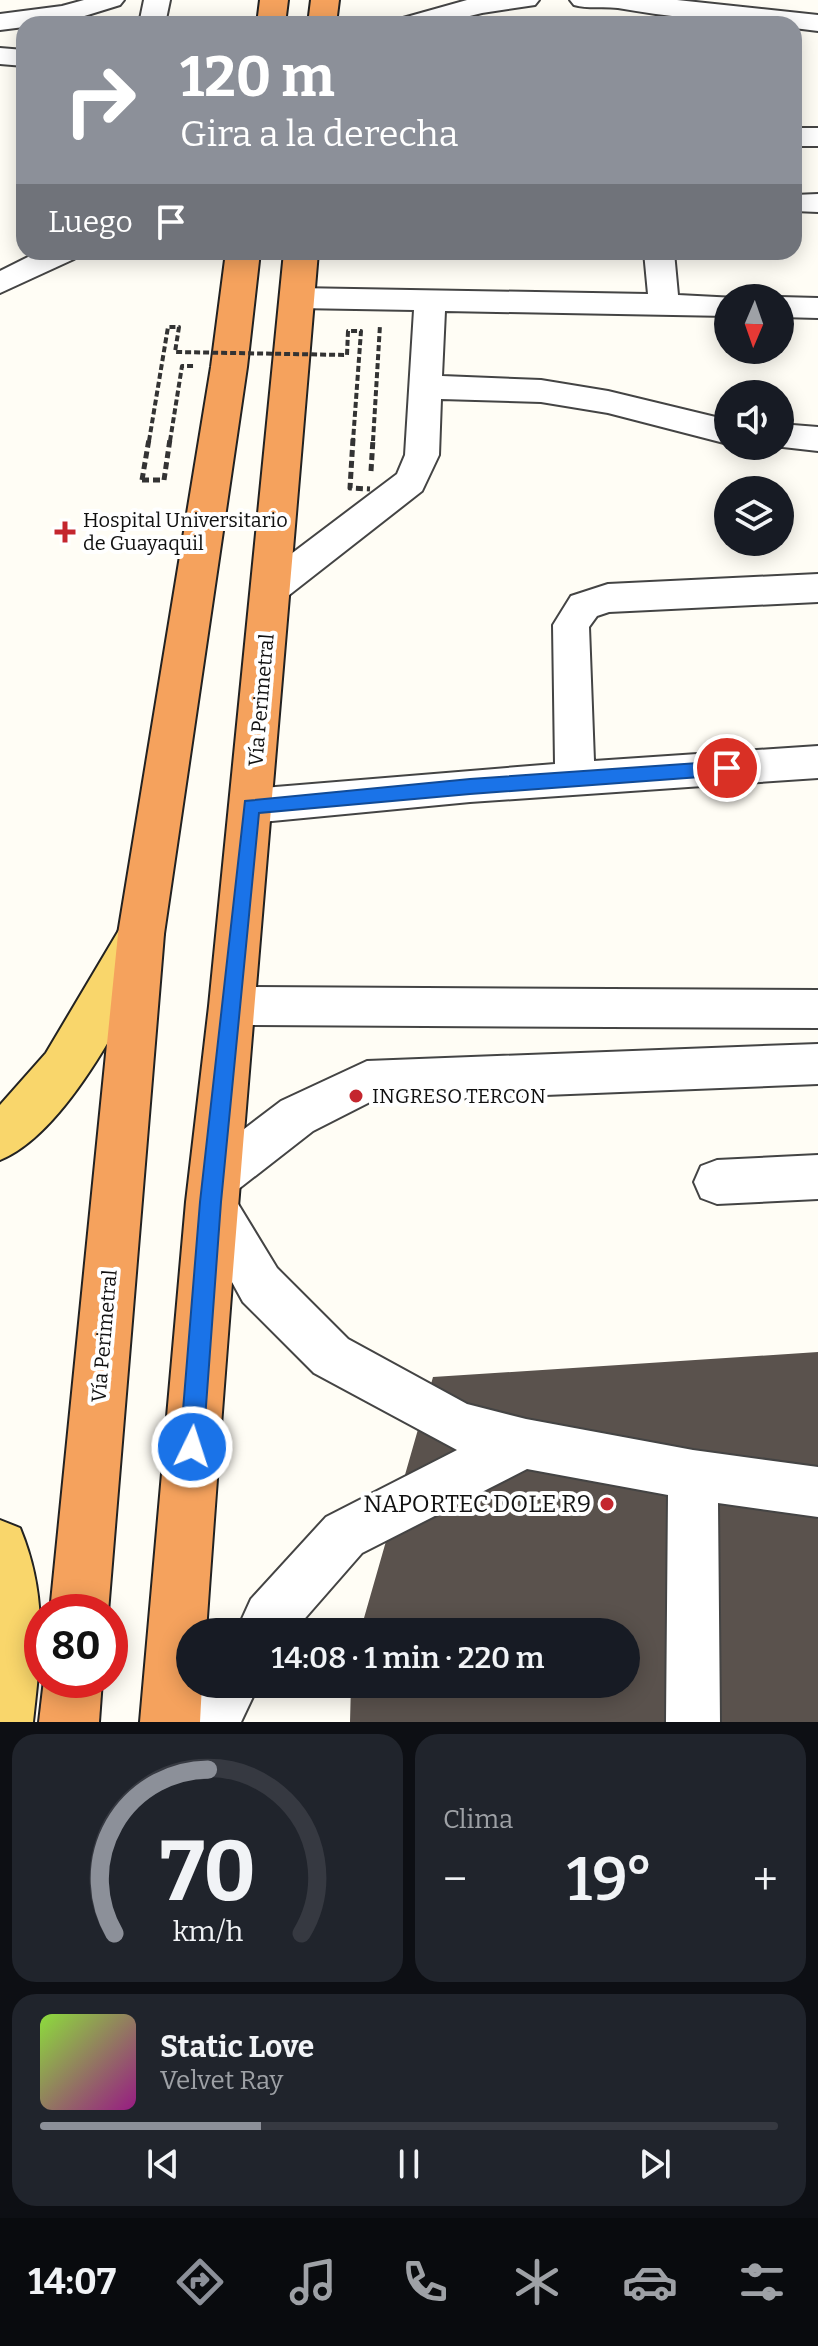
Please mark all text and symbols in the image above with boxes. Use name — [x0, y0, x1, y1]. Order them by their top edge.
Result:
text: 120 m — [180, 44, 335, 111]
icon: right — [48, 48, 152, 152]
text: Gira a la derecha — [180, 112, 458, 156]
icon: arrive — [149, 200, 193, 244]
text: Luego — [48, 204, 133, 240]
north arrow — [714, 284, 794, 364]
map controls — [714, 284, 794, 556]
button: sound — [714, 380, 794, 460]
button: layers — [714, 476, 794, 556]
place label: Hospital Universitario de Guayaquil — [83, 508, 288, 555]
marker: Hospital Universitario de Guayaquil — [54, 521, 76, 543]
street label: Vía Perimetral — [243, 632, 279, 767]
pin — [693, 734, 761, 802]
icon: arrive — [705, 746, 749, 790]
place label: INGRESO TERCON — [372, 1084, 546, 1108]
marker: INGRESO TERCON — [347, 1087, 365, 1105]
street label: Vía Perimetral — [86, 1268, 122, 1403]
position arrow — [150, 1405, 234, 1489]
place label: NAPORTEC DOLE R9 — [363, 1490, 591, 1518]
marker: NAPORTEC DOLE R9 — [598, 1495, 616, 1513]
speed limit sign: 80 — [24, 1594, 128, 1698]
text: 14:08 · 1 min · 220 m — [272, 1640, 544, 1676]
text: Clima — [443, 1804, 513, 1835]
text: 70 — [159, 1822, 256, 1922]
text: 19° — [567, 1844, 653, 1916]
text: − — [443, 1853, 467, 1906]
text: + — [753, 1853, 778, 1906]
text: km/h — [172, 1914, 243, 1949]
text: Static Love — [160, 2029, 314, 2065]
text: Velvet Ray — [160, 2065, 283, 2096]
icon: previous — [141, 2142, 185, 2186]
icon: pause — [387, 2142, 431, 2186]
icon: next — [633, 2142, 677, 2186]
icon: directions — [172, 2254, 228, 2310]
icon: music — [285, 2254, 341, 2310]
icon: phone — [397, 2254, 453, 2310]
icon: climate — [509, 2254, 565, 2310]
icon: car — [622, 2254, 678, 2310]
icon: filters — [734, 2254, 790, 2310]
text: 14:07 — [28, 2260, 116, 2304]

